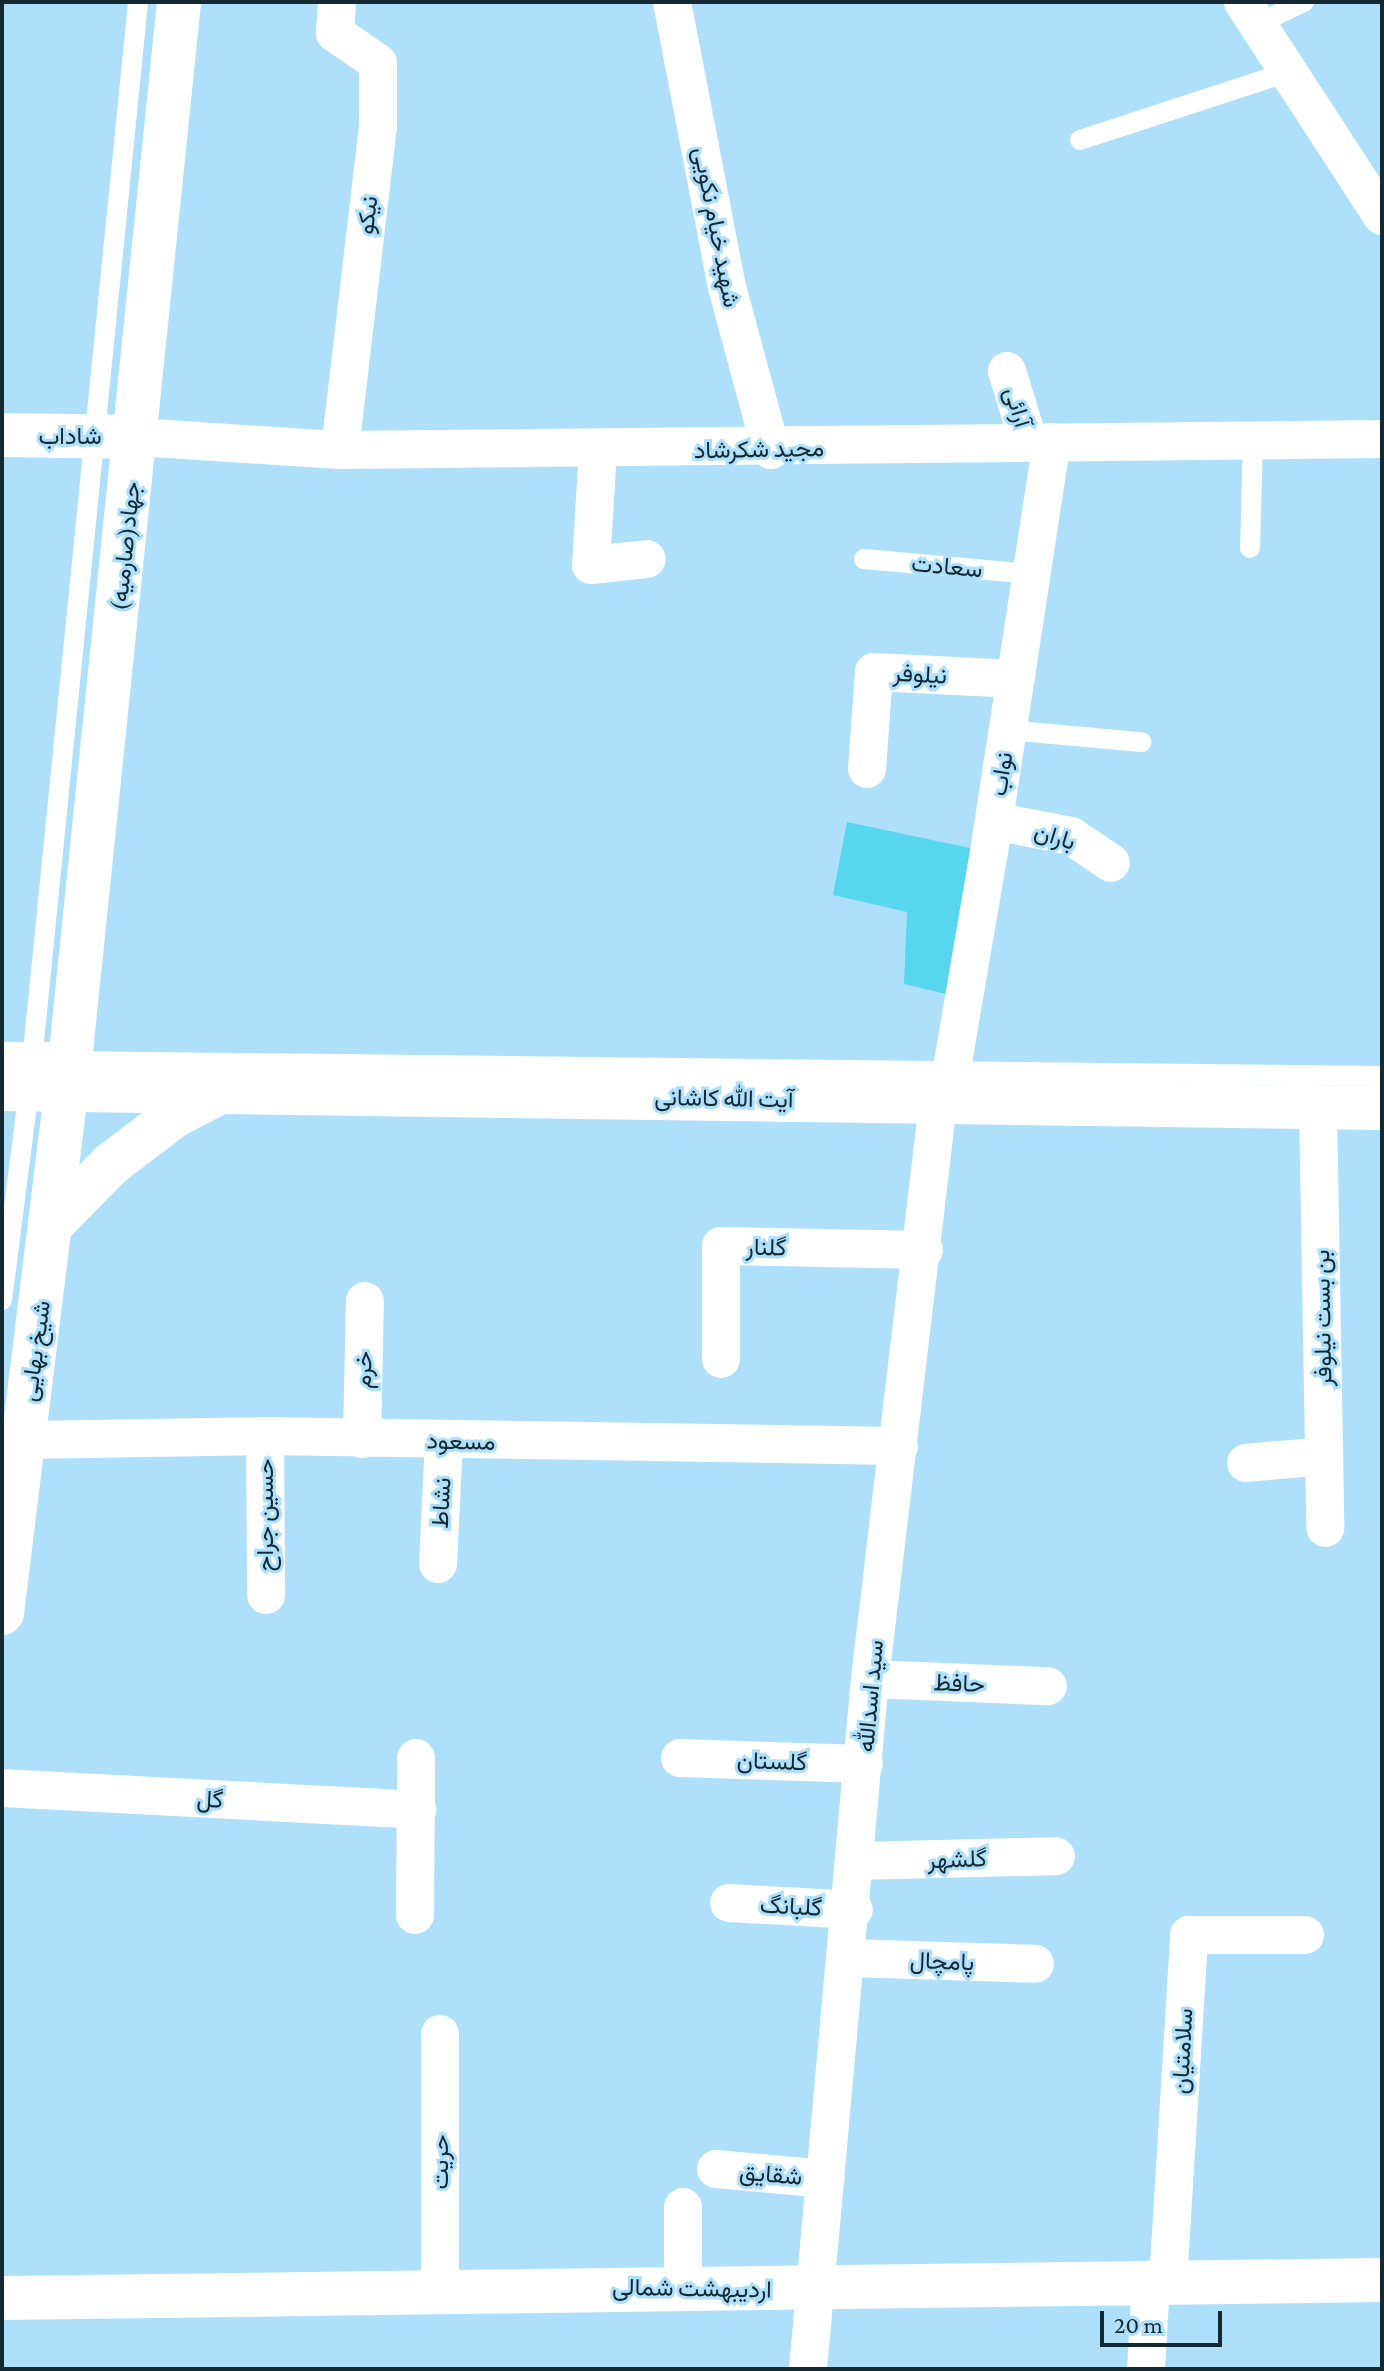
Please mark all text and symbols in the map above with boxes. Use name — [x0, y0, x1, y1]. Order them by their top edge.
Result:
street label: شهید خیام نکویی — [687, 144, 747, 310]
street label: نیکو — [350, 194, 384, 236]
street label: آرائی — [998, 383, 1038, 431]
street label: شاداب — [38, 422, 102, 450]
street label: مجید شکرشاد — [694, 433, 824, 465]
street label: جهاد(صارمیه) — [104, 480, 146, 612]
street label: سعادت — [910, 549, 984, 583]
street label: نیلوفر — [892, 658, 948, 690]
street label: نواب — [983, 750, 1019, 798]
street label: باران — [1031, 816, 1079, 856]
street label: آیت الله کاشانی — [654, 1082, 794, 1114]
street label: گلنار — [745, 1232, 787, 1262]
street label: بن بست نیلوفر — [1306, 1249, 1338, 1387]
street label: شیخ بهایی — [14, 1299, 56, 1403]
street label: خرم — [348, 1351, 378, 1389]
street label: مسعود — [426, 1426, 496, 1456]
street label: حسین جراح — [251, 1458, 279, 1572]
street label: نشاط — [425, 1477, 457, 1529]
street label: سید اسدالله — [851, 1639, 889, 1753]
street label: حافظ — [933, 1668, 985, 1698]
street label: گلستان — [736, 1745, 808, 1777]
street label: گل — [196, 1784, 224, 1814]
street label: گلشهر — [927, 1844, 987, 1874]
street label: گلبانگ — [759, 1890, 823, 1922]
street label: پامچال — [909, 1945, 975, 1977]
street label: سلامتیان — [1165, 2007, 1199, 2095]
street label: حریت — [426, 2134, 454, 2190]
street label: شقایق — [738, 2157, 804, 2191]
street label: اردیبهشت شمالی — [612, 2272, 772, 2304]
scale bar — [1104, 2295, 1226, 2345]
text: 20 m — [1114, 2311, 1163, 2338]

